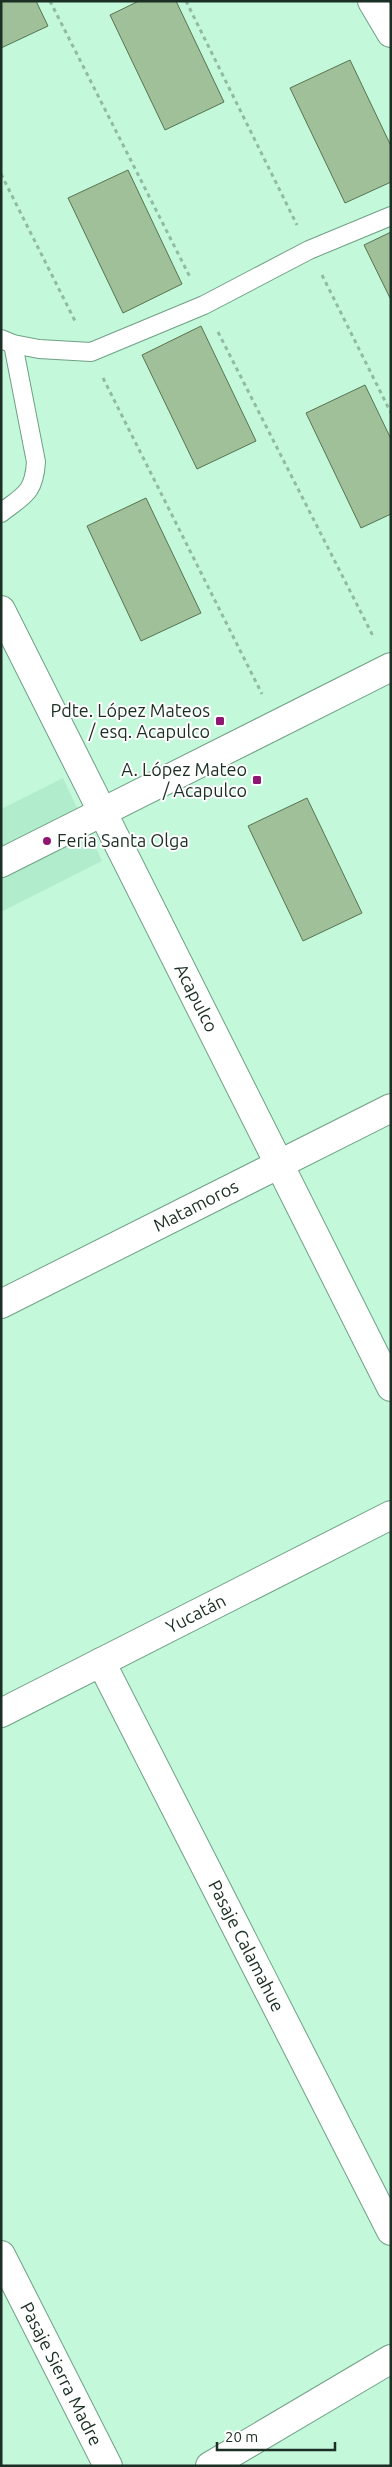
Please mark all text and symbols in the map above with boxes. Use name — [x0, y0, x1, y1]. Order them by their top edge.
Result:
place label: Pdte. López Mateos / esq. Acapulco — [51, 700, 210, 741]
marker: Pdte. López Mateos / esq. Acapulco — [214, 715, 226, 727]
place label: A. López Mateo / Acapulco — [121, 759, 247, 800]
marker: A. López Mateo / Acapulco — [251, 774, 263, 786]
place label: Feria Santa Olga — [57, 830, 189, 850]
marker: Feria Santa Olga — [41, 835, 53, 847]
street label: Acapulco — [171, 960, 223, 1035]
street label: Matamoros — [150, 1175, 241, 1235]
street label: Yucatán — [162, 1590, 229, 1637]
street label: Pasaje Calamahue — [205, 1876, 289, 2015]
street label: Pasaje Sierra Madre — [17, 2298, 107, 2449]
scale bar — [217, 2420, 334, 2452]
text: 20 m — [225, 2428, 258, 2445]

